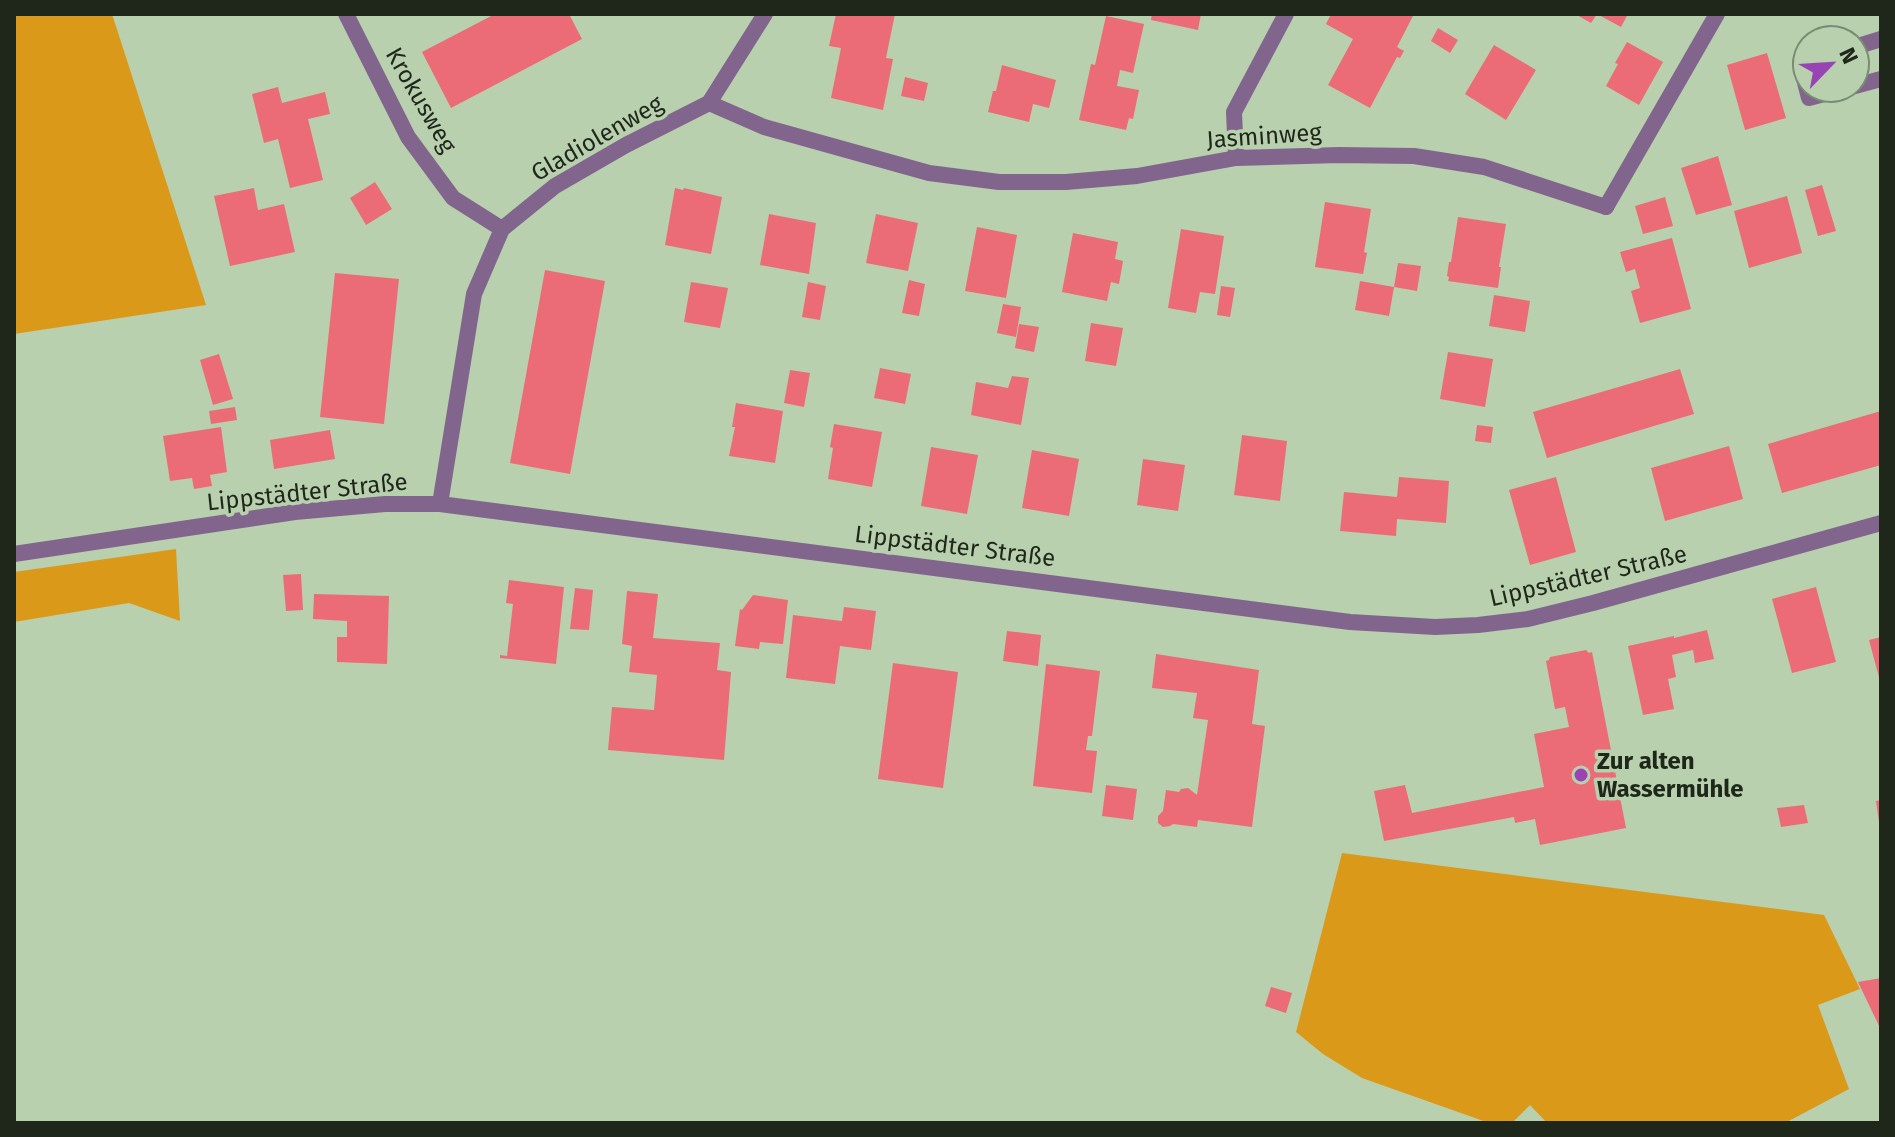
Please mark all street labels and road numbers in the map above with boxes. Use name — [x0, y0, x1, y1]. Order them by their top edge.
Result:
street label: Krokusweg — [380, 43, 463, 158]
street label: Gladiolenweg — [526, 89, 668, 187]
street label: Jasminweg — [1205, 118, 1323, 154]
street label: Lippstädter Straße — [205, 468, 409, 516]
street label: Lippstädter Straße — [853, 520, 1057, 572]
street label: Lippstädter Straße — [1486, 540, 1690, 612]

